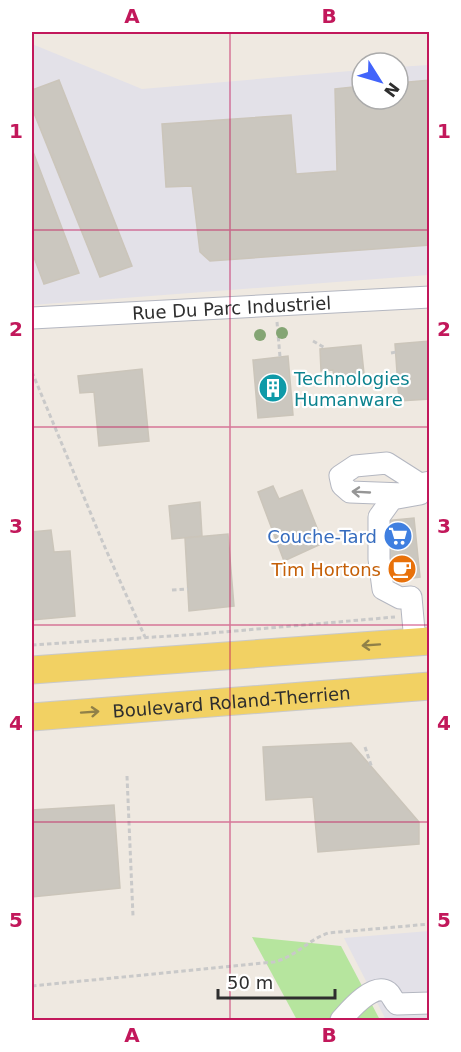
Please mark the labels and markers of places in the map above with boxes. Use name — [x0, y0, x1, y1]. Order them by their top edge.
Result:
place label: Technologies Humanware — [293, 368, 410, 410]
building icon: Technologies Humanware — [257, 372, 289, 404]
supermarket icon: Couche-Tard — [382, 520, 414, 552]
place label: Couche-Tard — [267, 526, 377, 547]
cafe icon: Tim Hortons — [386, 553, 418, 585]
place label: Tim Hortons — [270, 559, 381, 580]

